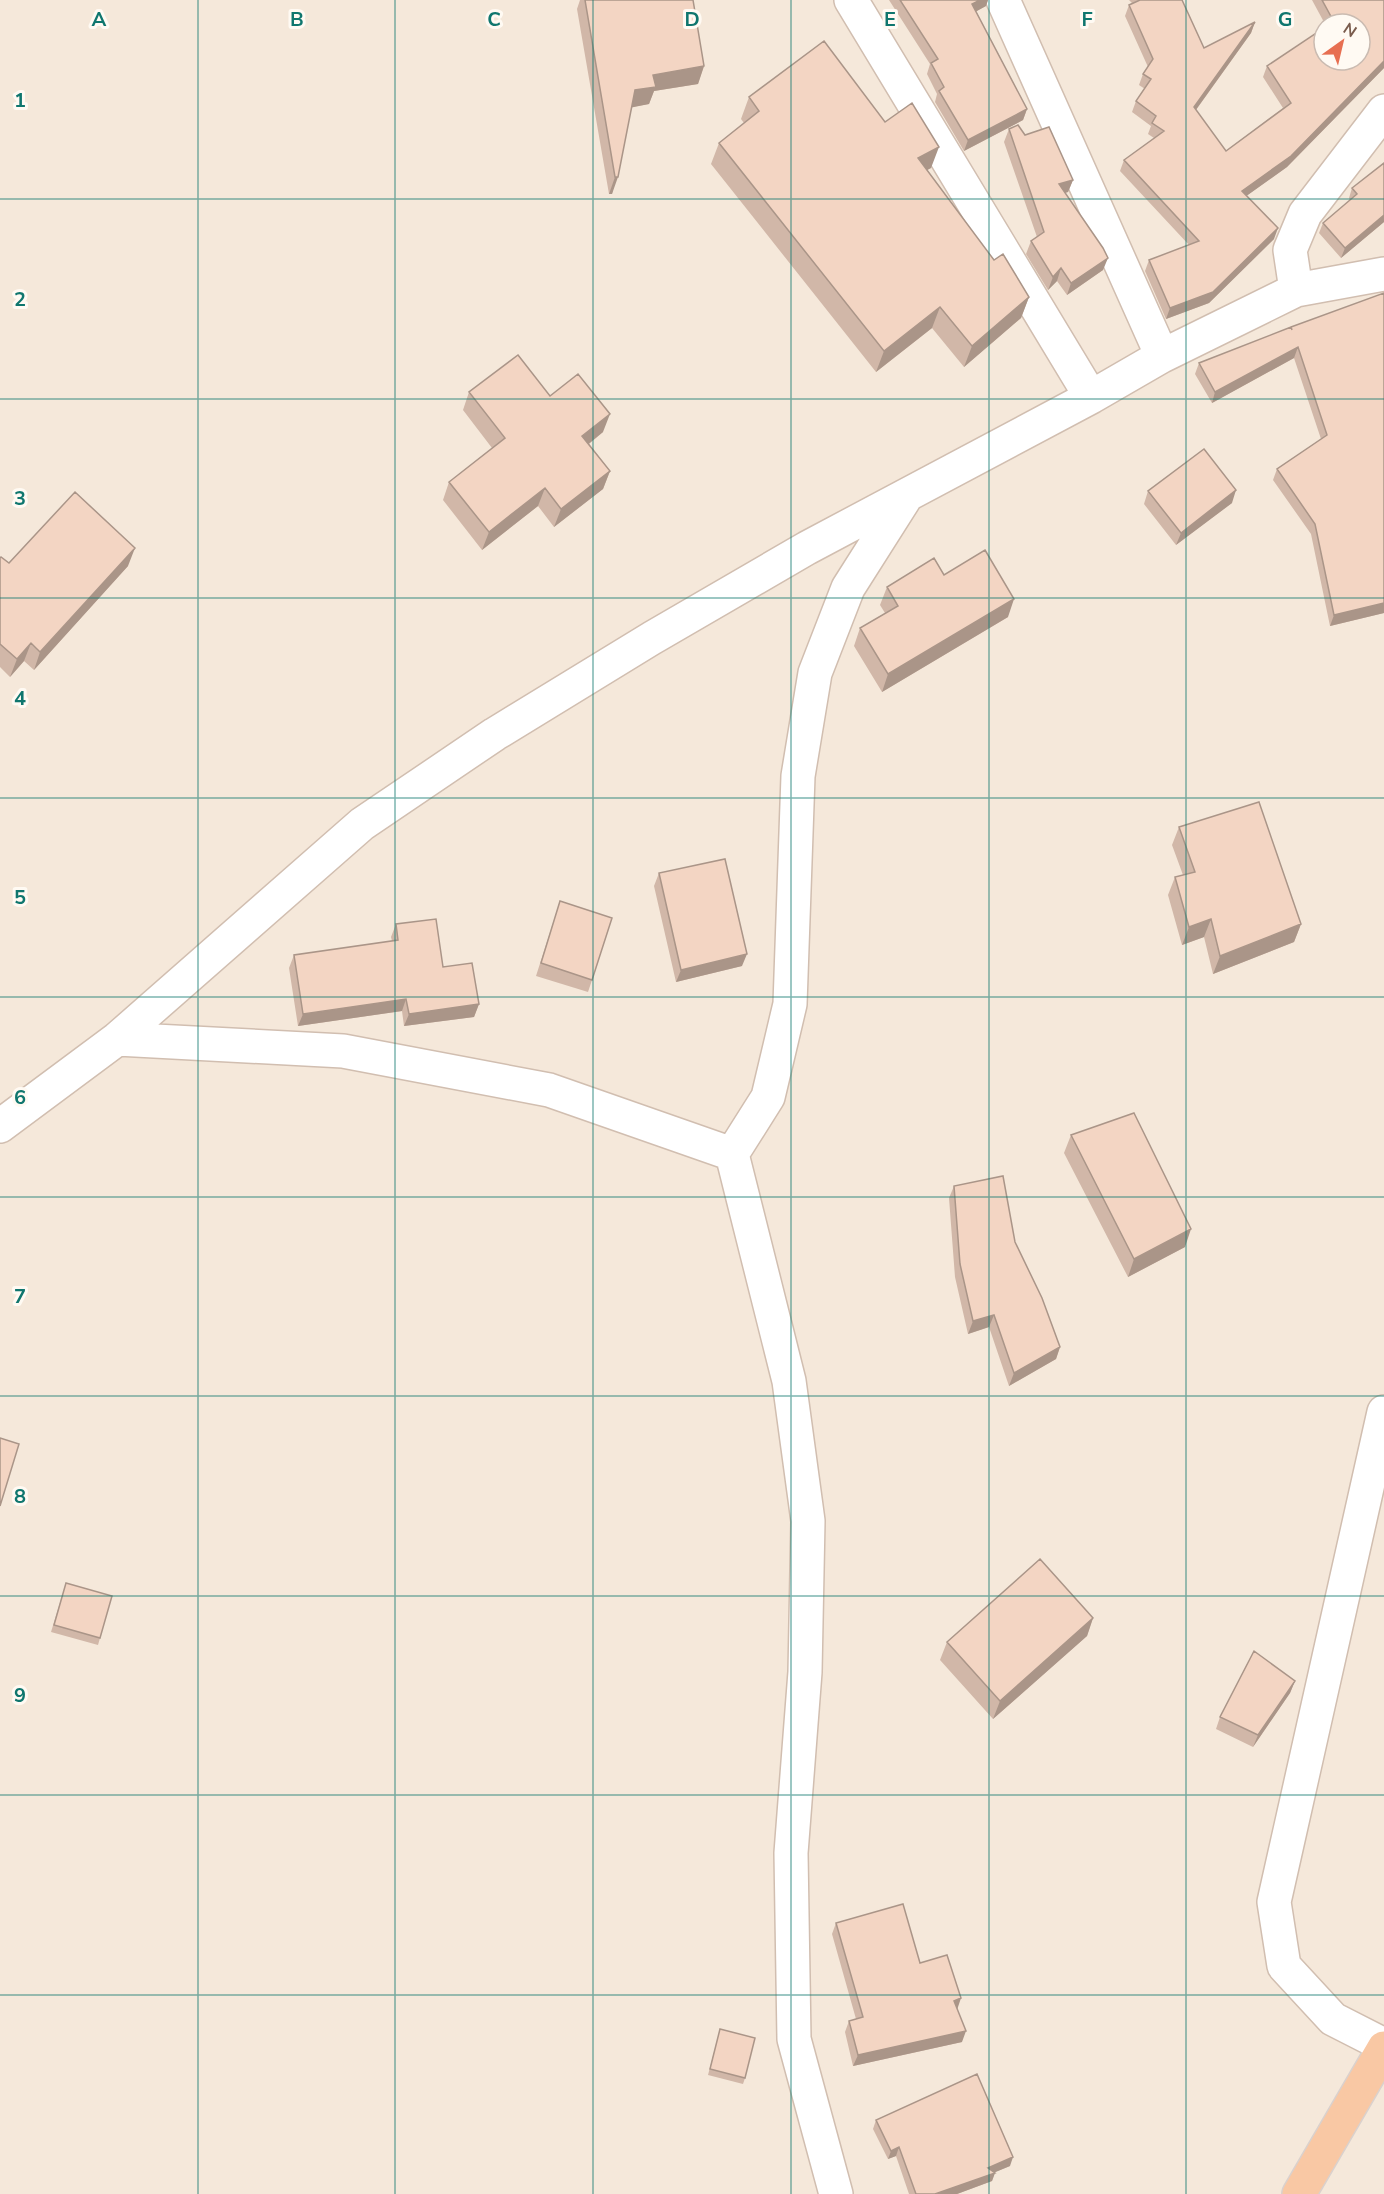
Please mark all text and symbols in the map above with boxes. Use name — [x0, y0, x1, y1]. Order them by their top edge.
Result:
text: A — [92, 6, 107, 33]
text: B — [290, 6, 304, 33]
text: C — [487, 6, 501, 33]
text: D — [684, 6, 700, 33]
text: E — [884, 6, 896, 33]
text: F — [1081, 6, 1093, 33]
text: G — [1278, 6, 1292, 33]
north arrow — [1312, 12, 1372, 72]
text: N — [1339, 18, 1361, 43]
text: 1 — [14, 87, 26, 114]
text: 2 — [14, 286, 26, 313]
text: 3 — [14, 485, 26, 512]
text: 4 — [14, 685, 26, 712]
text: 5 — [14, 884, 26, 911]
text: 6 — [14, 1084, 26, 1111]
text: 7 — [14, 1283, 26, 1310]
text: 8 — [14, 1483, 26, 1510]
text: 9 — [14, 1682, 26, 1709]

